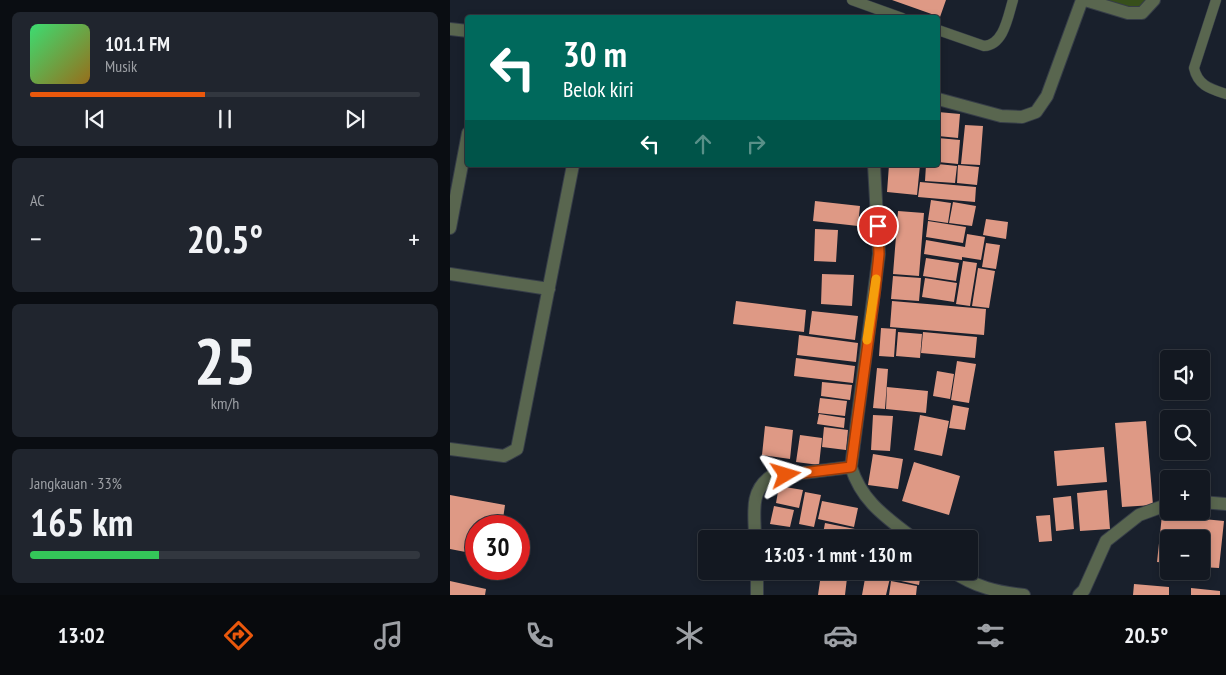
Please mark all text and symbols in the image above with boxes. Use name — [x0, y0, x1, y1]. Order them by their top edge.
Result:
text: 30 m — [563, 31, 627, 77]
text: 101.1 FM — [105, 32, 170, 56]
icon: left — [480, 35, 545, 100]
text: Musik — [105, 56, 137, 76]
text: Belok kiri — [563, 75, 634, 103]
icon: previous — [81, 105, 109, 133]
icon: pause — [211, 105, 239, 133]
icon: next — [341, 105, 369, 133]
icon: left — [636, 130, 664, 158]
icon: ahead — [689, 130, 717, 158]
icon: right — [742, 130, 770, 158]
text: AC — [30, 190, 45, 210]
pin — [857, 205, 899, 247]
icon: arrive — [864, 212, 892, 240]
text: 20.5° — [187, 214, 263, 263]
text: − — [30, 220, 42, 257]
text: + — [408, 220, 420, 257]
text: 25 — [194, 318, 256, 402]
map controls — [1160, 350, 1210, 580]
button: sound — [1160, 350, 1210, 400]
text: km/h — [211, 393, 239, 413]
button: search — [1160, 410, 1210, 460]
position arrow — [759, 448, 811, 500]
button: + — [1160, 470, 1210, 520]
text: Jangkauan · 33% — [30, 473, 122, 493]
text: 165 km — [30, 497, 133, 546]
speed limit sign: 30 — [465, 515, 530, 580]
button: − — [1160, 530, 1210, 580]
text: 13:03 · 1 mnt · 130 m — [764, 543, 912, 567]
icon: directions — [221, 618, 256, 653]
icon: music — [371, 618, 406, 653]
icon: phone — [522, 618, 557, 653]
icon: climate — [672, 618, 707, 653]
icon: car — [823, 618, 858, 653]
icon: filters — [973, 618, 1008, 653]
text: 13:02 — [58, 621, 105, 649]
text: 20.5° — [1124, 621, 1168, 649]

